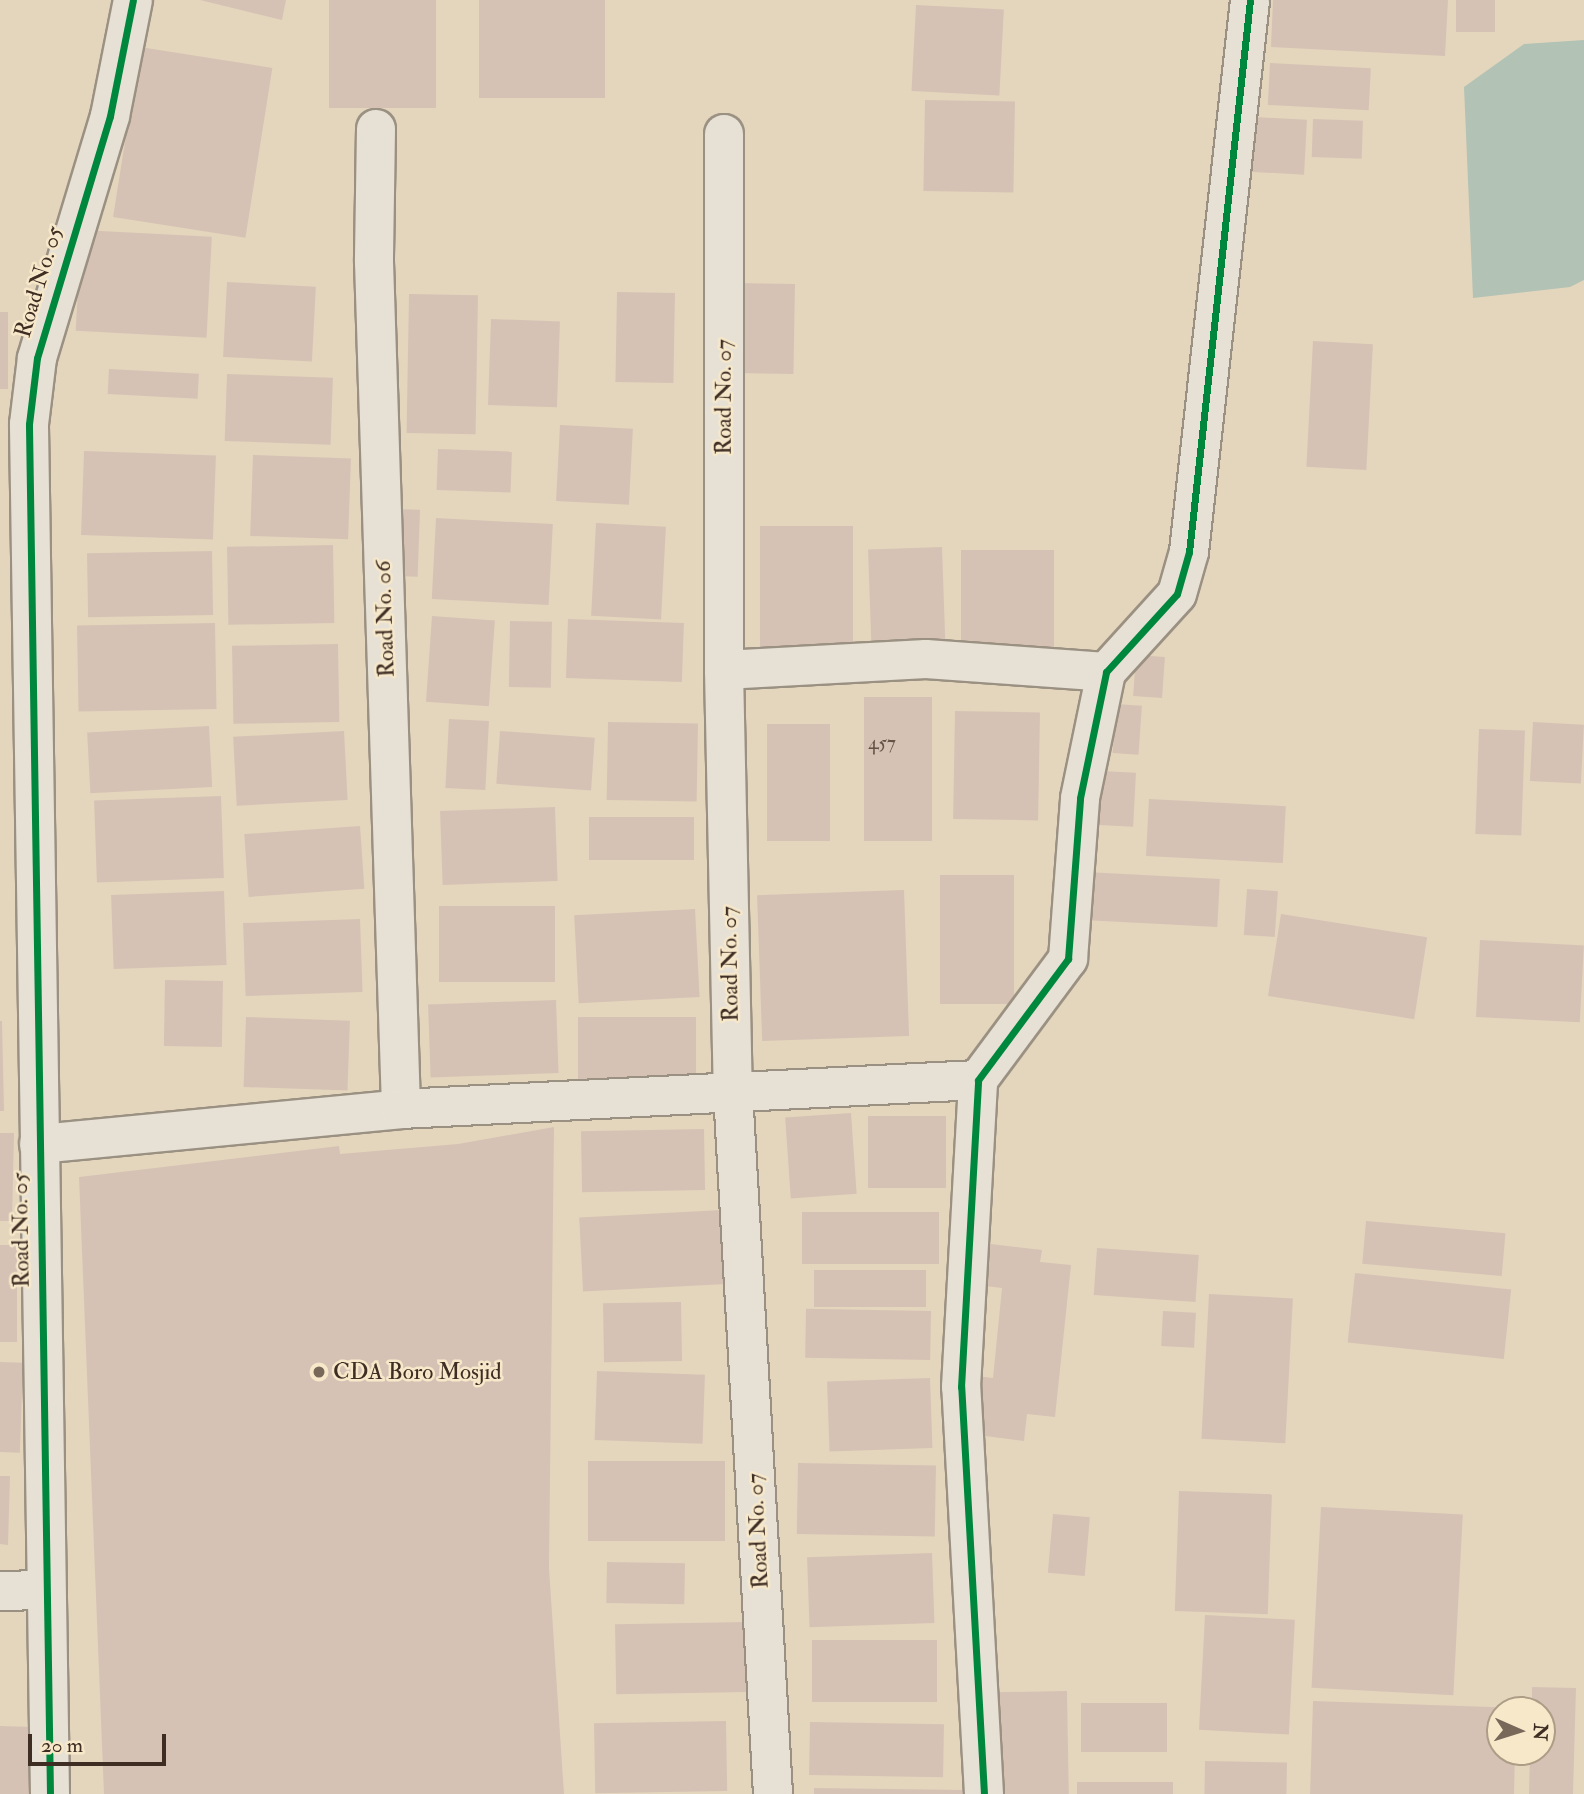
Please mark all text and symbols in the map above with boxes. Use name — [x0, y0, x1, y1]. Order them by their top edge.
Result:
street label: Road No. 05 — [9, 223, 69, 341]
street label: Road No. 07 — [710, 339, 738, 455]
street label: Road No. 06 — [369, 560, 401, 678]
house number: 457 — [868, 733, 896, 755]
street label: Road No. 07 — [715, 906, 745, 1022]
street label: Road No. 05 — [6, 1172, 36, 1288]
place label: CDA Boro Mosjid — [333, 1358, 502, 1386]
marker: CDA Boro Mosjid — [311, 1364, 327, 1380]
street label: Road No. 07 — [741, 1473, 775, 1589]
north arrow — [1486, 1696, 1556, 1766]
scale bar — [32, 1720, 170, 1764]
text: N — [1528, 1723, 1552, 1741]
text: 20 m — [41, 1732, 83, 1759]

